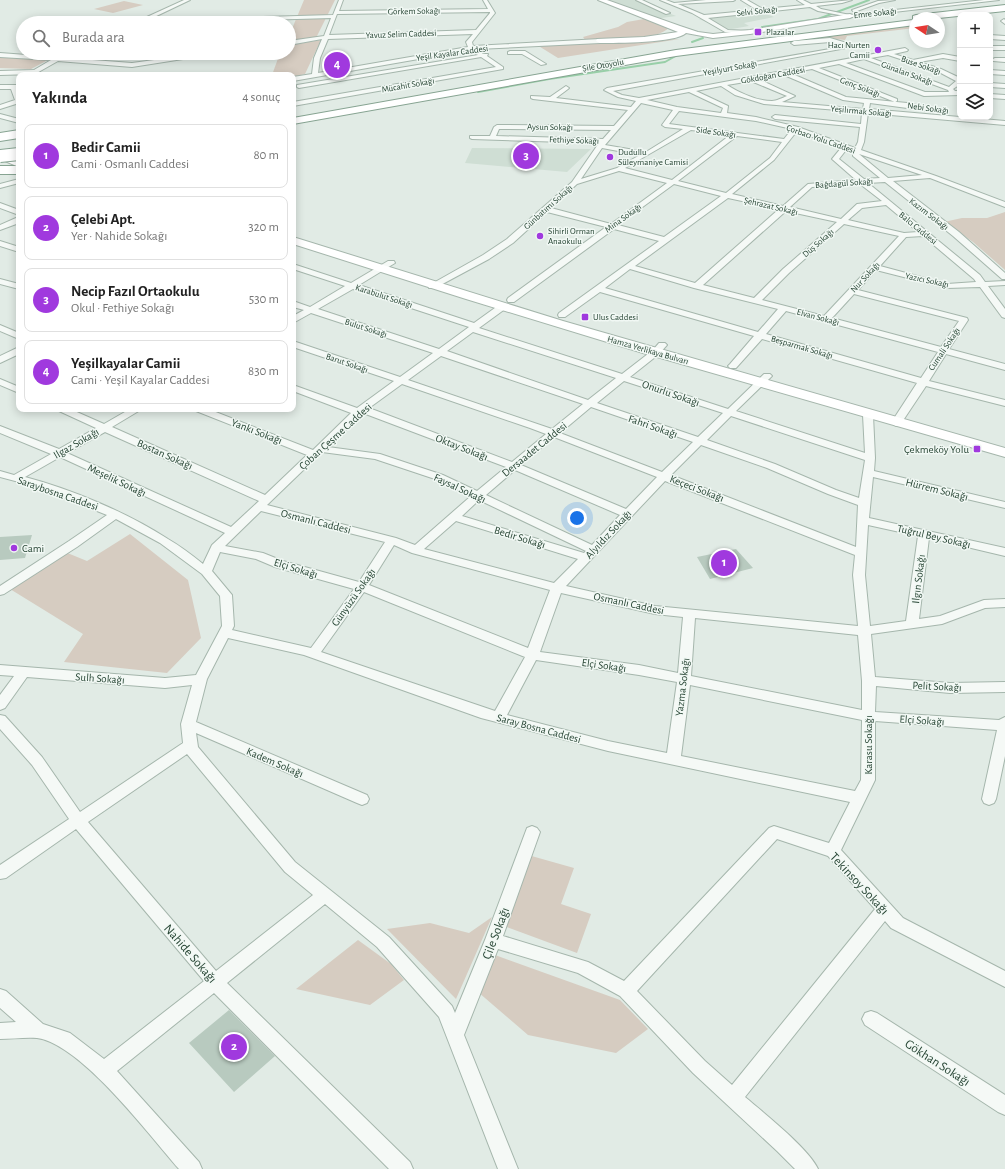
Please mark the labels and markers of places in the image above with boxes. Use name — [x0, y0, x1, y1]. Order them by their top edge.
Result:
marker: Plazalar — [753, 27, 763, 37]
place label: Plazalar — [766, 28, 794, 37]
place label: Hacı Nurten Camii — [828, 41, 870, 60]
marker: Hacı Nurten Camii — [873, 45, 883, 55]
pin: 4 — [324, 50, 350, 80]
pin: 3 — [513, 141, 539, 171]
place label: Dudullu Süleymaniye Camisi — [618, 148, 688, 167]
marker: Dudullu Süleymaniye Camisi — [605, 152, 615, 162]
place label: Sihirli Orman Anaokulu — [548, 227, 595, 246]
marker: Sihirli Orman Anaokulu — [535, 231, 545, 241]
marker: Ulus Caddesi — [580, 312, 590, 322]
place label: Ulus Caddesi — [593, 313, 638, 322]
place label: Çekmeköy Yolu — [904, 444, 969, 455]
marker: Çekmeköy Yolu — [972, 444, 982, 454]
marker: Cami — [9, 543, 19, 553]
place label: Cami — [22, 543, 44, 554]
pin: 1 — [711, 548, 737, 578]
pin: 2 — [221, 1032, 247, 1062]

